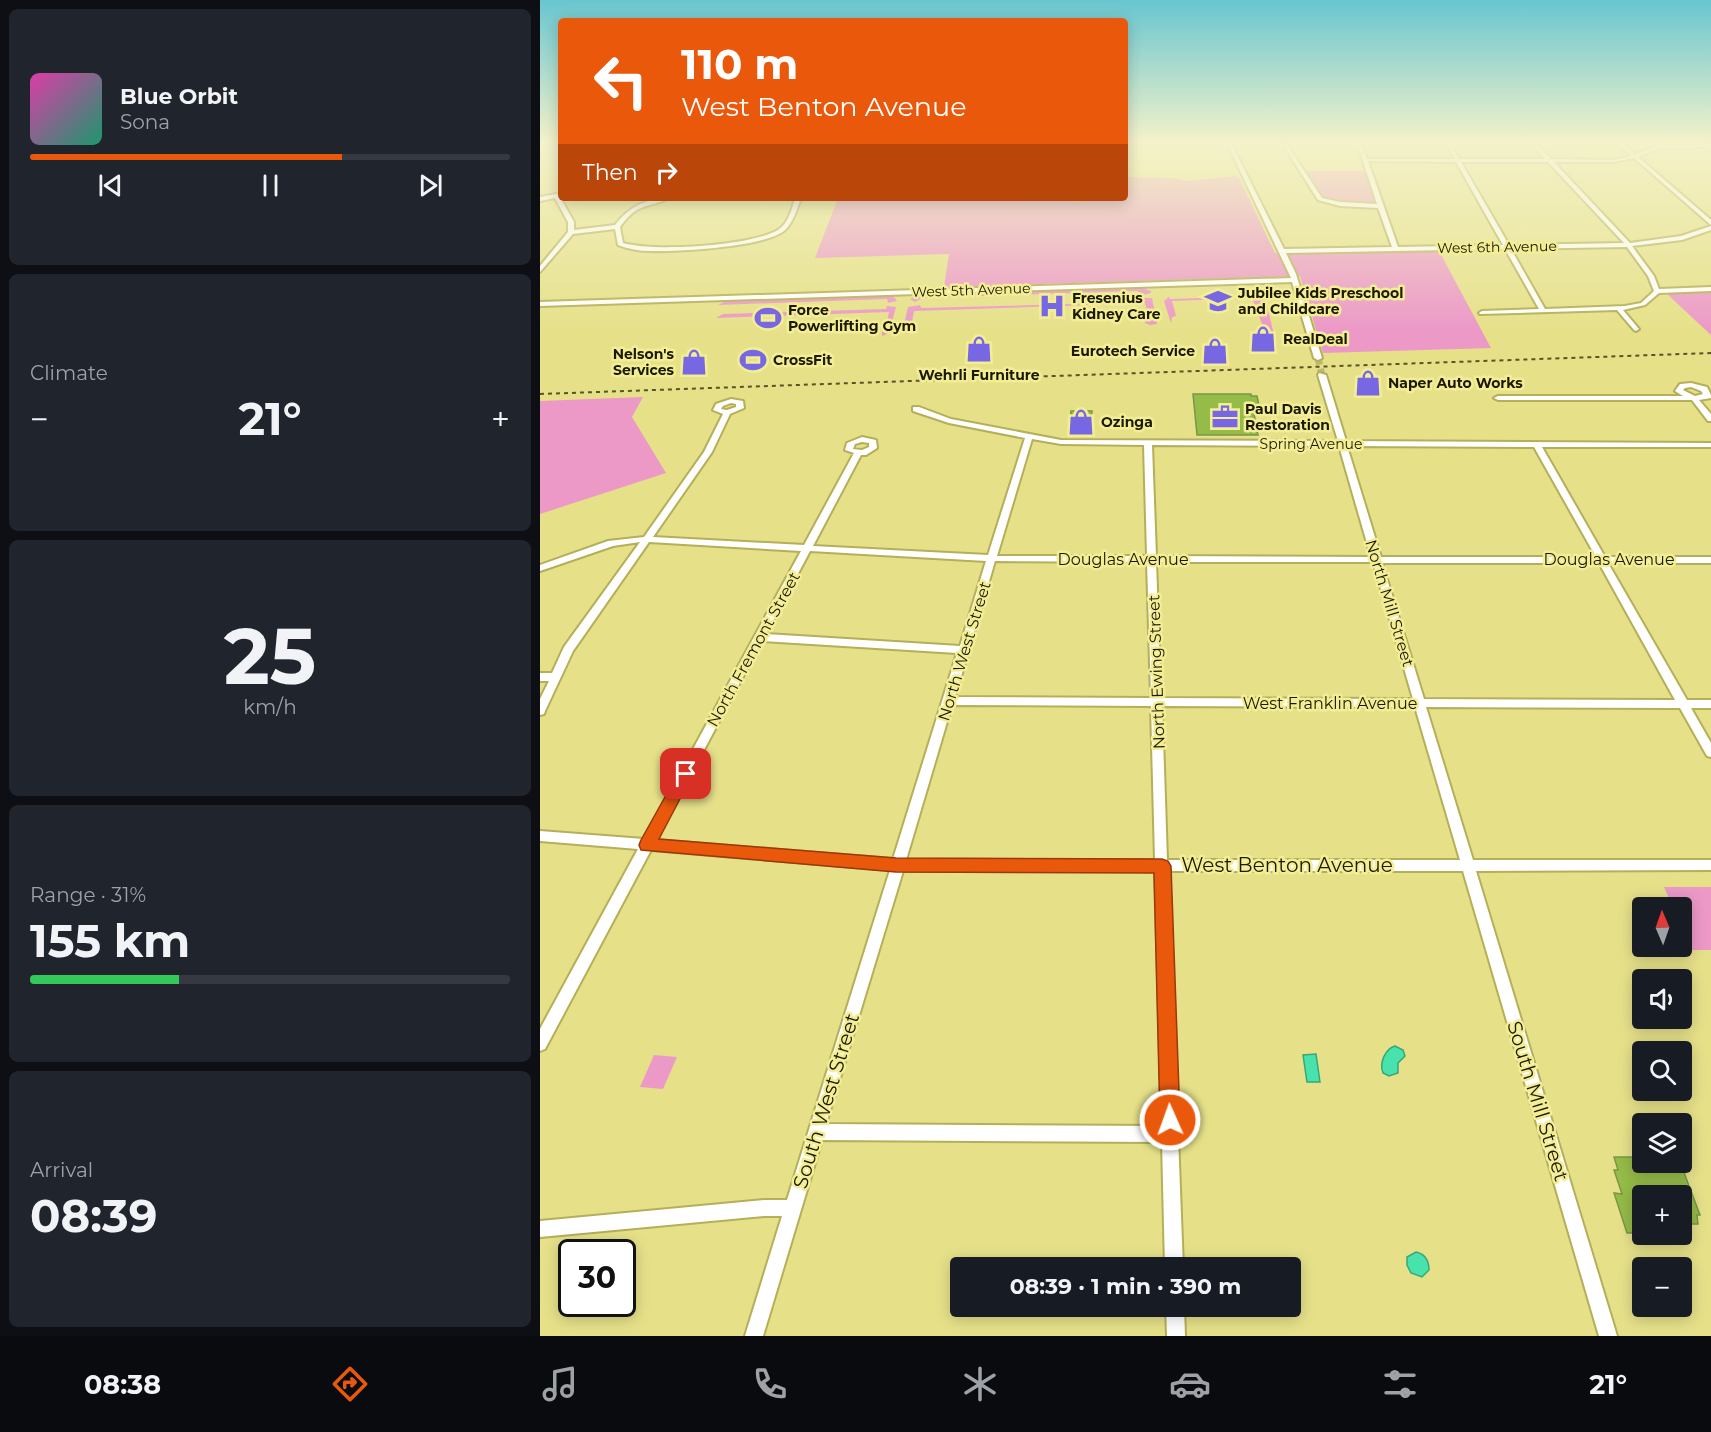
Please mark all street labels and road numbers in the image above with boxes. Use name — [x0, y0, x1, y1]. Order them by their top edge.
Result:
street label: West 6th Avenue — [1437, 237, 1557, 257]
street label: West 5th Avenue — [911, 279, 1031, 301]
street label: Spring Avenue — [1260, 435, 1362, 453]
street label: North Mill Street — [1361, 537, 1418, 669]
street label: Douglas Avenue — [1057, 550, 1189, 569]
street label: Douglas Avenue — [1543, 550, 1675, 569]
street label: North Fremont Street — [703, 568, 804, 730]
street label: North West Street — [934, 579, 995, 723]
street label: North Ewing Street — [1144, 594, 1169, 749]
street label: West Franklin Avenue — [1243, 694, 1417, 713]
street label: West Benton Avenue — [1181, 853, 1393, 877]
street label: South West Street — [788, 1010, 864, 1192]
street label: South Mill Street — [1502, 1018, 1574, 1184]

